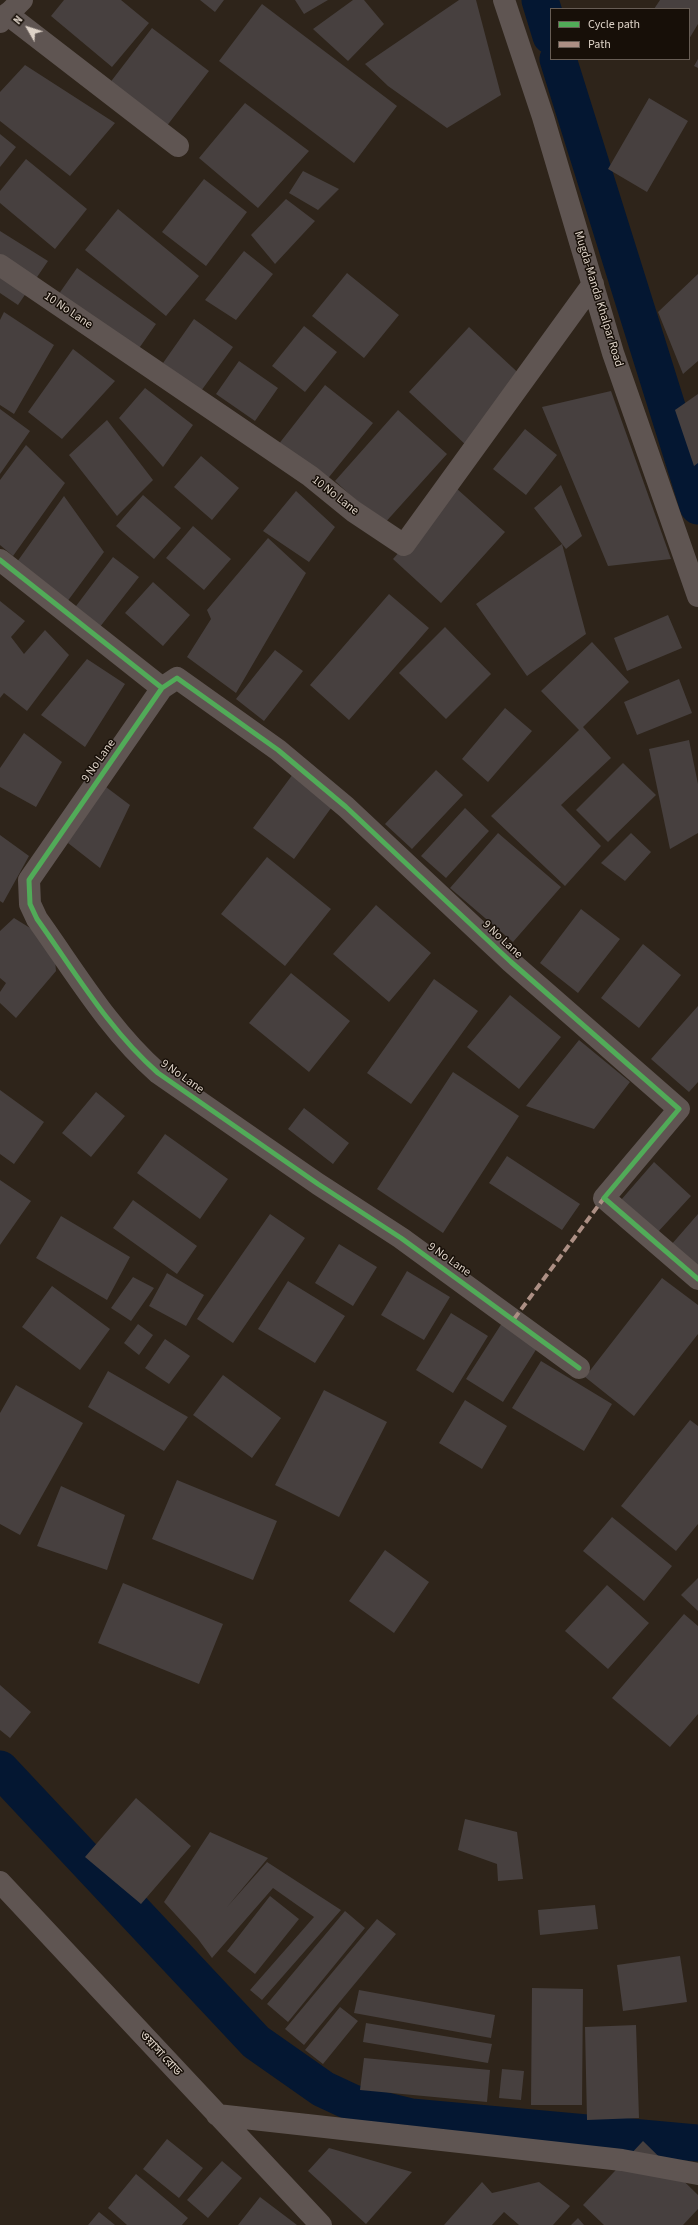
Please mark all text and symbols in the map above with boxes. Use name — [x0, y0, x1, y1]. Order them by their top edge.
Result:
north arrow — [8, 8, 48, 48]
legend — [550, 8, 690, 60]
text: N — [10, 13, 26, 28]
text: Cycle path — [588, 16, 640, 33]
text: Path — [588, 36, 611, 53]
street label: Mugda-Manda Khalpar Road — [570, 229, 626, 369]
street label: 10 No Lane — [41, 290, 95, 332]
street label: 10 No Lane — [309, 473, 361, 519]
street label: 9 No Lane — [79, 737, 119, 785]
street label: 9 No Lane — [479, 918, 525, 962]
street label: 9 No Lane — [158, 1057, 206, 1097]
street label: 9 No Lane — [425, 1240, 473, 1280]
street label: ওয়াসা রোড — [136, 2029, 184, 2079]

